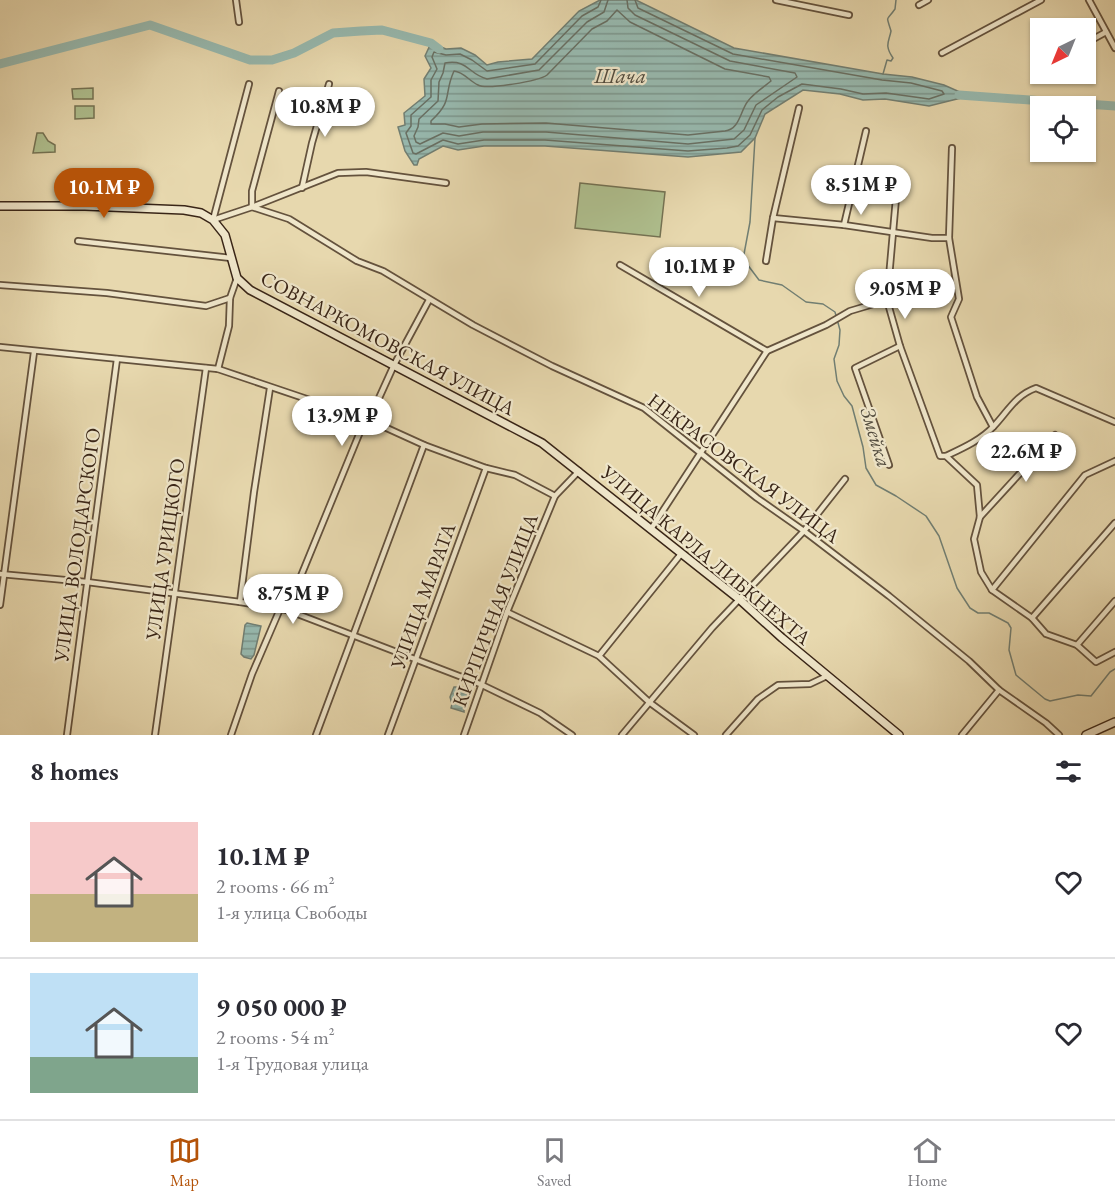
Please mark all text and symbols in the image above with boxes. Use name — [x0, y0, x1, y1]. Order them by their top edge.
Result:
north arrow — [1030, 18, 1096, 84]
map controls — [1030, 18, 1096, 162]
water label: Шача — [593, 62, 646, 89]
pin: 10.8M ₽ — [270, 87, 380, 138]
text: 10.8M ₽ — [289, 93, 361, 119]
button: locate — [1030, 96, 1096, 162]
pin: 8.51M ₽ — [806, 165, 916, 216]
pin: 10.1M ₽ — [49, 168, 159, 219]
text: 8.51M ₽ — [825, 171, 897, 197]
text: 10.1M ₽ — [68, 174, 140, 200]
pin: 10.1M ₽ — [644, 247, 754, 298]
text: 10.1M ₽ — [663, 253, 735, 279]
street label: СОВНАРКОМОВСКАЯ УЛИЦА — [256, 265, 520, 421]
pin: 9.05M ₽ — [850, 269, 960, 320]
text: 9.05M ₽ — [869, 275, 941, 301]
street label: НЕКРАСОВСКАЯ УЛИЦА — [643, 387, 845, 549]
pin: 13.9M ₽ — [287, 396, 397, 447]
text: 13.9M ₽ — [306, 402, 378, 428]
water label: Змейка — [855, 403, 898, 470]
street label: УЛИЦА ВОЛОДАРСКОГО — [48, 426, 106, 665]
pin: 22.6M ₽ — [971, 432, 1081, 483]
text: 22.6M ₽ — [990, 438, 1062, 464]
street label: УЛИЦА УРИЦКОГО — [139, 456, 191, 642]
street label: УЛИЦА КАРЛА ЛИБКНЕХТА — [595, 459, 816, 651]
street label: КИРПИЧНАЯ УЛИЦА — [446, 510, 544, 710]
street label: УЛИЦА МАРАТА — [384, 519, 462, 674]
pin: 8.75M ₽ — [238, 574, 348, 625]
text: 8.75M ₽ — [257, 580, 329, 606]
text: 8 homes — [30, 754, 119, 788]
icon: filters — [1052, 755, 1085, 788]
text: 10.1M ₽ — [216, 839, 310, 873]
icon: home — [78, 846, 150, 918]
icon: heart — [1052, 866, 1085, 899]
text: 2 rooms · 66 m² — [216, 873, 335, 899]
text: 1-я улица Свободы — [216, 899, 367, 925]
text: 9 050 000 ₽ — [216, 990, 347, 1024]
icon: home — [78, 997, 150, 1069]
icon: heart — [1052, 1017, 1085, 1050]
text: 2 rooms · 54 m² — [216, 1024, 335, 1050]
text: 1-я Трудовая улица — [216, 1050, 369, 1076]
tab: Map — [168, 1134, 201, 1191]
tab: Saved — [537, 1134, 571, 1191]
tab: Home — [907, 1134, 947, 1191]

